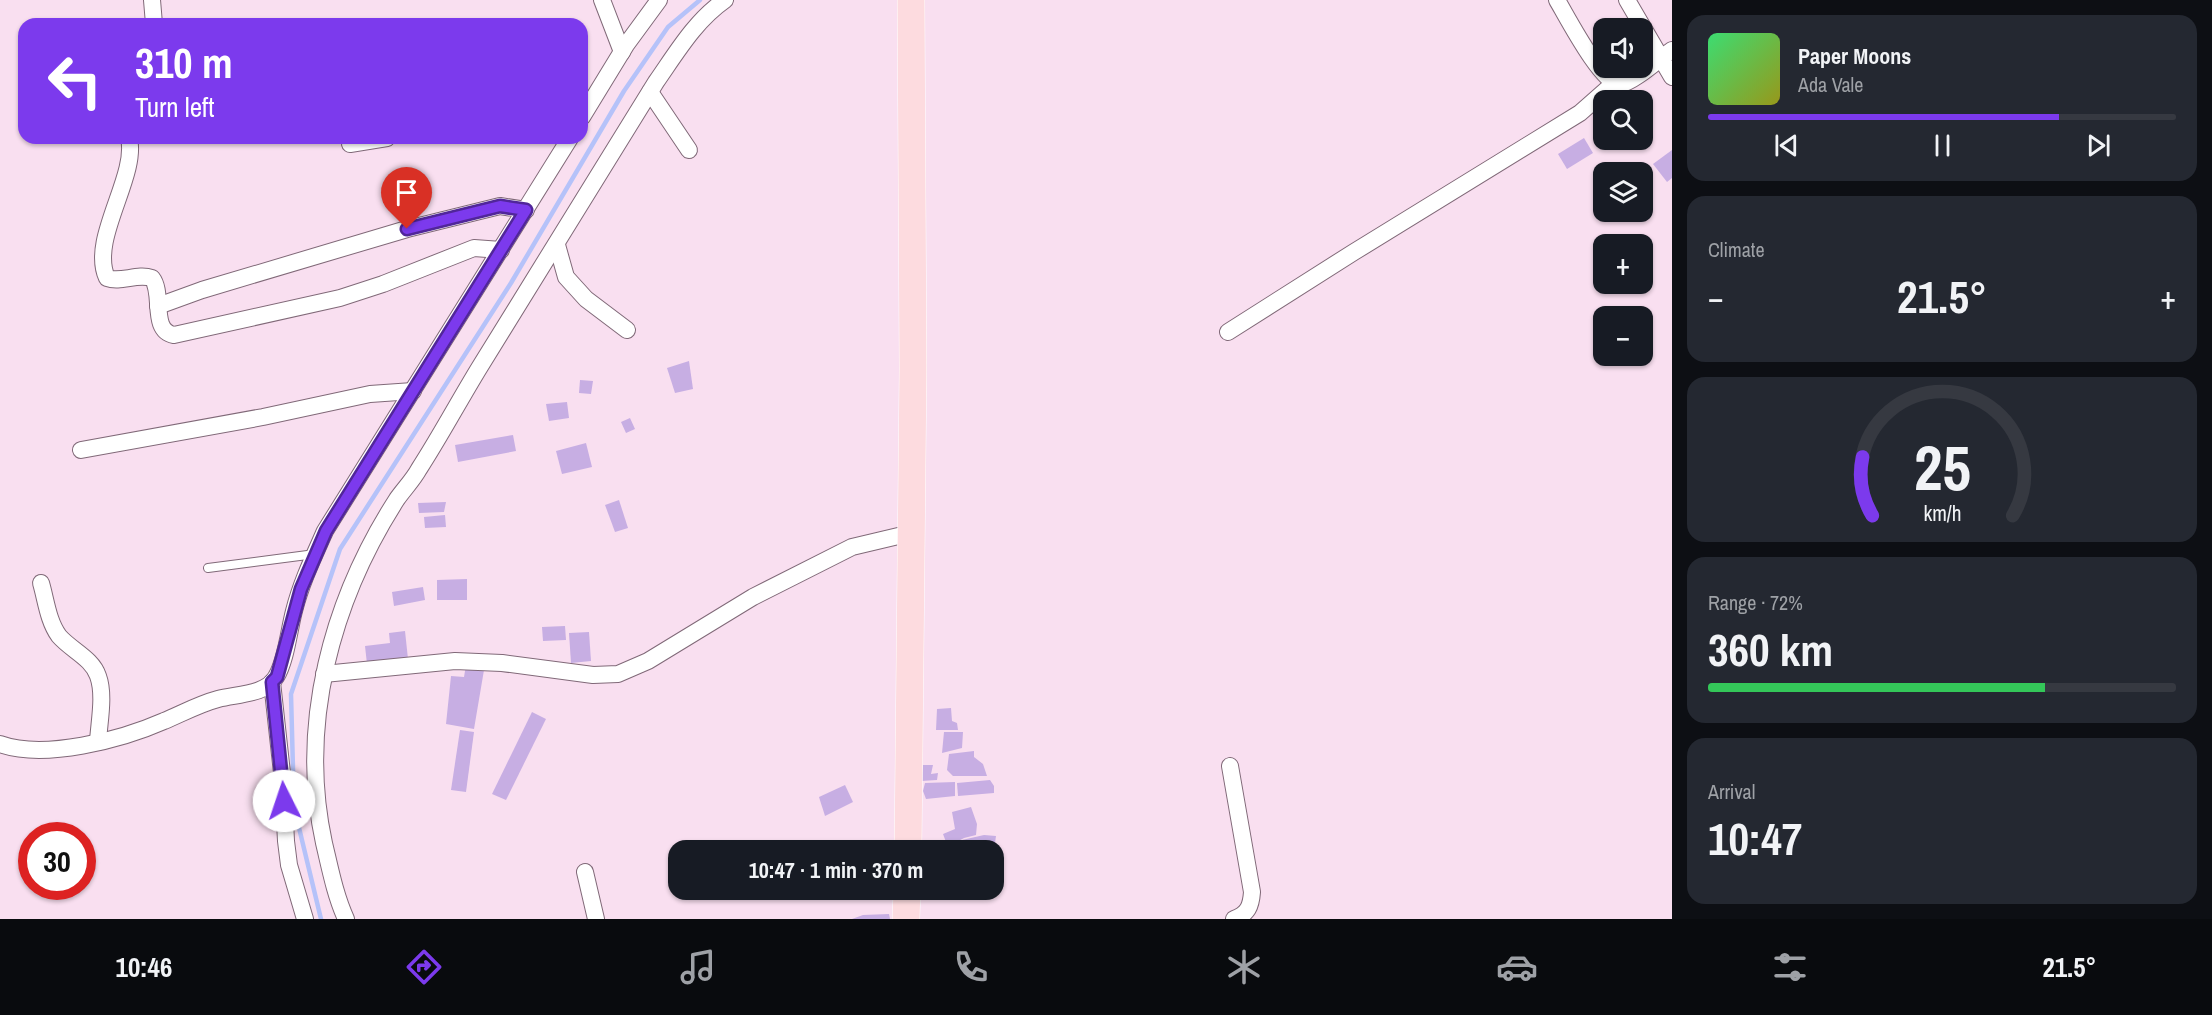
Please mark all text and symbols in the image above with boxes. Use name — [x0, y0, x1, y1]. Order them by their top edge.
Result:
map controls — [1593, 18, 1653, 366]
button: sound — [1593, 18, 1653, 78]
text: 310 m — [135, 35, 233, 91]
text: Paper Moons — [1798, 41, 1911, 71]
icon: left — [36, 42, 114, 120]
text: Ada Vale — [1798, 71, 1863, 98]
text: Turn left — [135, 89, 214, 125]
button: search — [1593, 90, 1653, 150]
icon: previous — [1770, 129, 1803, 162]
icon: pause — [1926, 129, 1959, 162]
icon: next — [2082, 129, 2115, 162]
button: layers — [1593, 162, 1653, 222]
pin — [381, 167, 432, 229]
icon: arrive — [390, 176, 423, 209]
button: + — [1593, 234, 1653, 294]
text: Climate — [1708, 236, 1765, 263]
text: 21.5° — [1897, 266, 1987, 327]
text: − — [1708, 275, 1724, 319]
text: + — [2160, 275, 2176, 319]
button: − — [1593, 306, 1653, 366]
text: 25 — [1914, 426, 1970, 510]
text: km/h — [1923, 500, 1961, 529]
text: Range · 72% — [1708, 589, 1803, 616]
text: 360 km — [1708, 619, 1833, 680]
position arrow — [252, 769, 316, 833]
text: Arrival — [1708, 778, 1755, 805]
text: 10:47 — [1708, 808, 1802, 869]
speed limit sign: 30 — [18, 822, 96, 900]
text: 10:47 · 1 min · 370 m — [749, 855, 923, 885]
icon: directions — [403, 946, 445, 988]
icon: music — [677, 946, 719, 988]
icon: phone — [950, 946, 992, 988]
icon: climate — [1223, 946, 1265, 988]
icon: car — [1496, 946, 1538, 988]
icon: filters — [1769, 946, 1811, 988]
text: 10:46 — [116, 949, 172, 985]
text: 21.5° — [2042, 949, 2096, 985]

